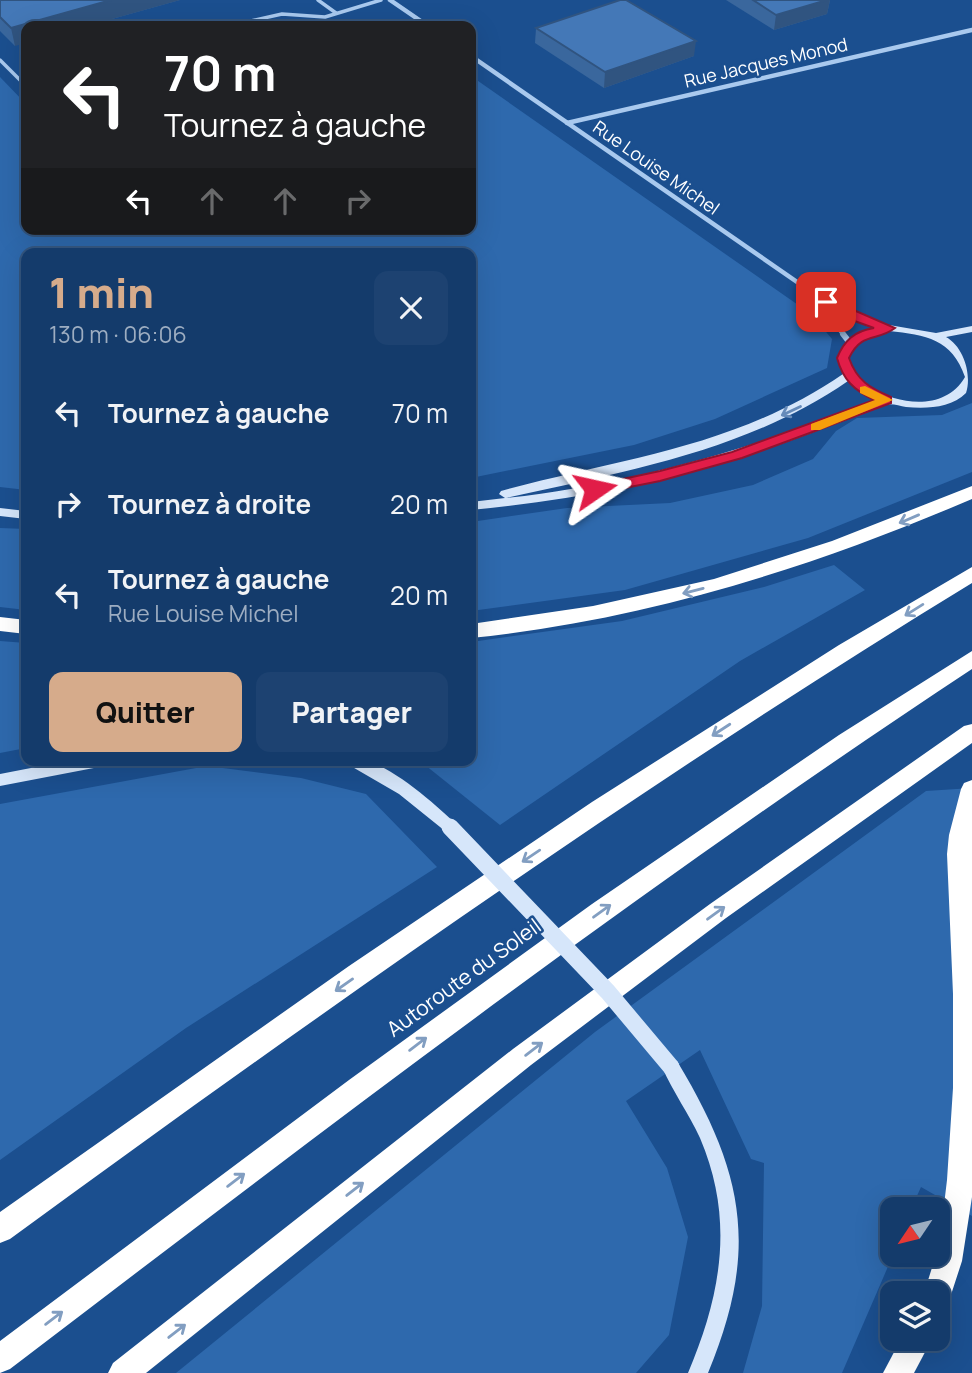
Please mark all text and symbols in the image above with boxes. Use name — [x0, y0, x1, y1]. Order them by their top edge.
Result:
street label: Rue Jacques Monod — [682, 32, 850, 93]
text: 70 m — [164, 39, 276, 106]
icon: left — [49, 49, 140, 140]
text: Tournez à gauche — [164, 103, 426, 147]
street label: Rue Louise Michel — [589, 115, 725, 220]
icon: left — [120, 182, 158, 220]
icon: ahead — [193, 182, 231, 220]
icon: ahead — [266, 182, 304, 220]
icon: right — [339, 182, 377, 220]
text: 1 min — [49, 263, 154, 321]
button: close — [374, 271, 448, 345]
pin — [796, 272, 856, 332]
icon: arrive — [807, 283, 845, 321]
text: 130 m · 06:06 — [49, 318, 187, 350]
icon: left — [49, 394, 87, 432]
text: Tournez à gauche — [108, 395, 329, 431]
text: 70 m — [392, 395, 448, 431]
one-way arrow — [781, 405, 802, 418]
position arrow — [558, 452, 632, 526]
icon: right — [49, 485, 87, 523]
text: Tournez à droite — [108, 486, 311, 522]
text: 20 m — [390, 486, 448, 522]
one-way arrow — [899, 513, 920, 526]
text: Tournez à gauche — [108, 561, 329, 597]
icon: left — [49, 576, 87, 614]
text: 20 m — [390, 577, 448, 613]
one-way arrow — [683, 585, 705, 598]
text: Rue Louise Michel — [108, 597, 299, 629]
one-way arrow — [904, 603, 924, 617]
button: Quitter — [49, 672, 242, 752]
button: Partager — [256, 672, 448, 752]
one-way arrow — [711, 723, 731, 737]
one-way arrow — [522, 849, 541, 863]
one-way arrow — [592, 904, 611, 918]
one-way arrow — [706, 905, 725, 920]
street label: Autoroute du Soleil — [381, 912, 546, 1043]
one-way arrow — [335, 978, 354, 992]
one-way arrow — [408, 1037, 427, 1052]
one-way arrow — [524, 1041, 543, 1056]
one-way arrow — [226, 1173, 244, 1188]
one-way arrow — [346, 1182, 364, 1197]
north arrow — [880, 1197, 950, 1267]
map controls — [880, 1197, 950, 1351]
button: layers — [880, 1281, 950, 1351]
one-way arrow — [45, 1311, 64, 1326]
one-way arrow — [167, 1323, 186, 1338]

